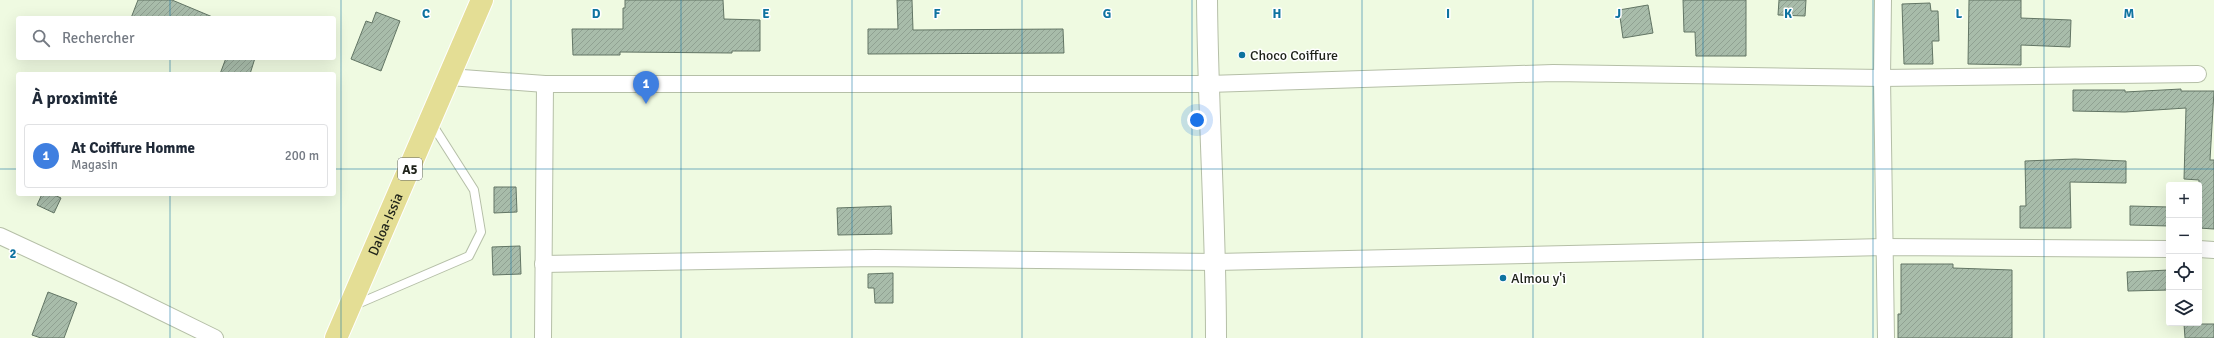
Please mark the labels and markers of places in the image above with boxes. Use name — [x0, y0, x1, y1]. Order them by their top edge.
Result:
place label: Choco Coiffure — [1250, 47, 1338, 64]
marker: Choco Coiffure — [1237, 50, 1247, 60]
pin: 1 — [633, 71, 659, 104]
place label: Almou y'i — [1511, 270, 1566, 287]
marker: Almou y'i — [1498, 273, 1508, 283]

